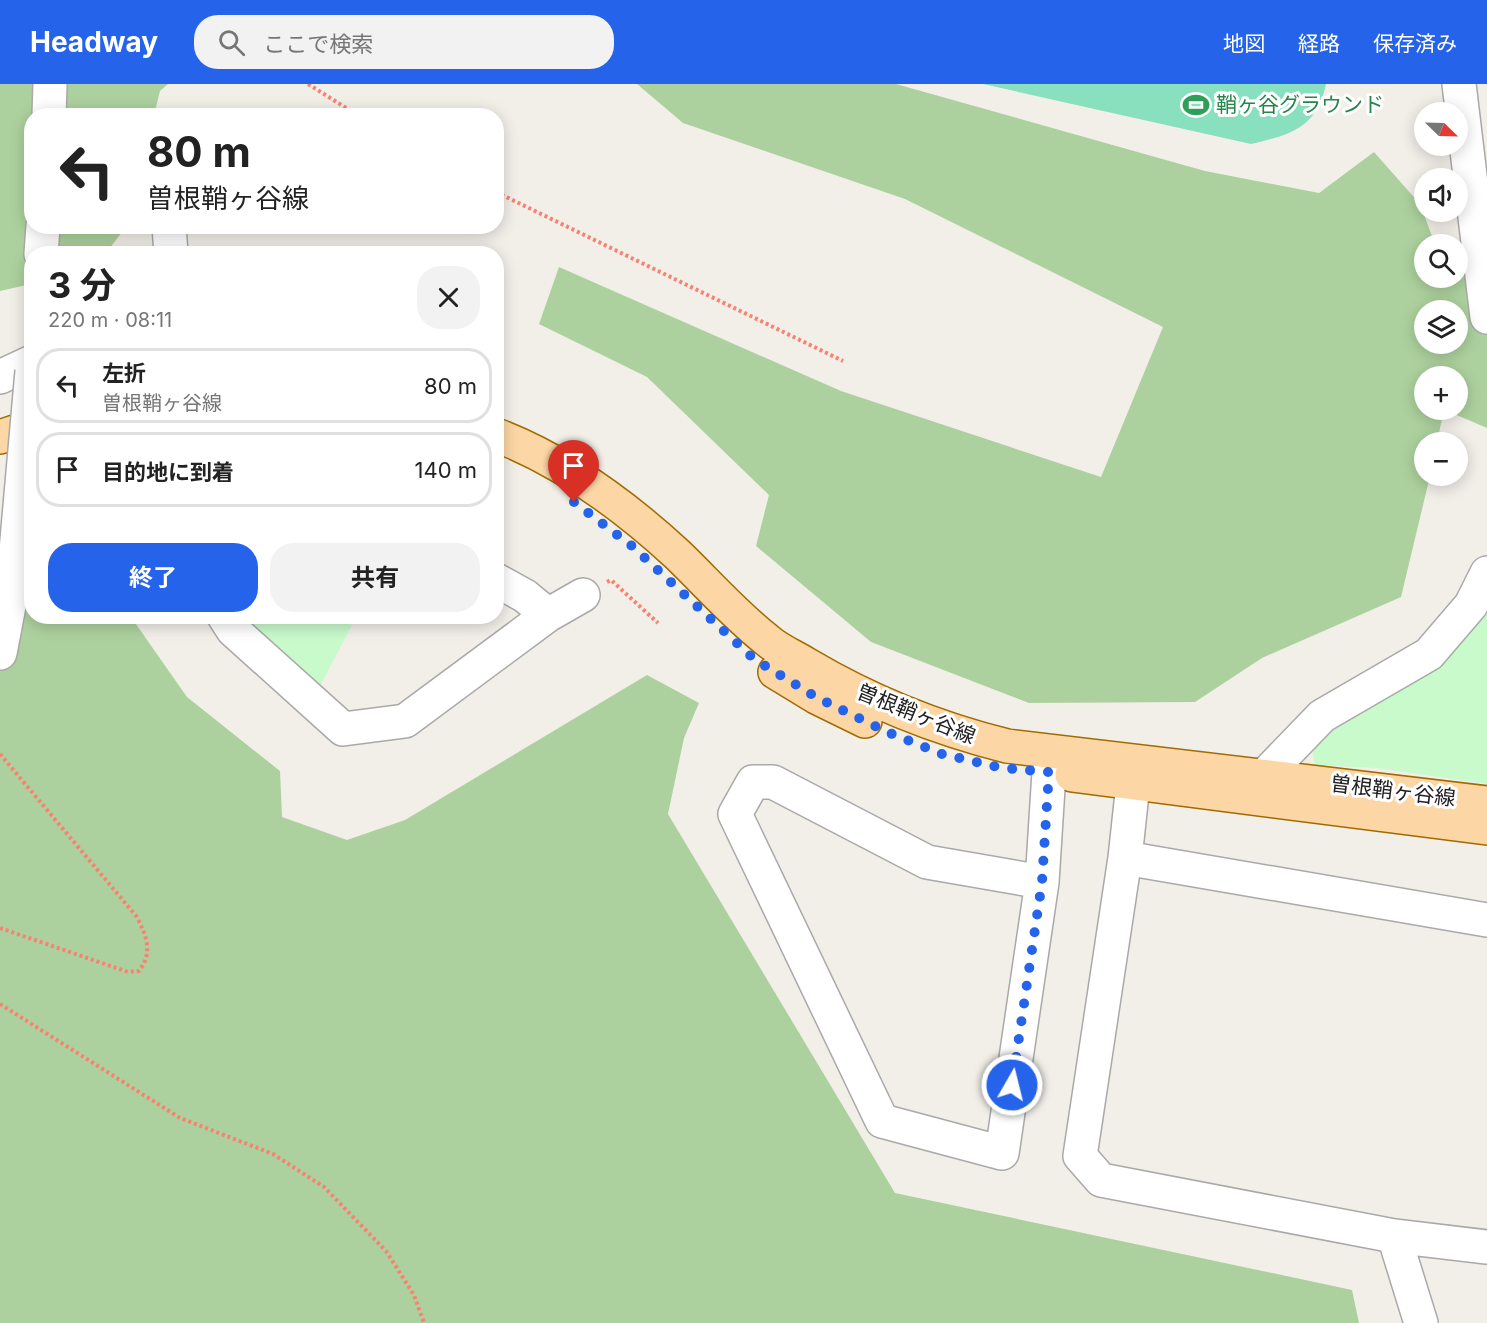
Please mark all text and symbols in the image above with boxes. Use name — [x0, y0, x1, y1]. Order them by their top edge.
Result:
search box — [194, 15, 614, 69]
text: Headway — [30, 25, 158, 59]
icon: search — [215, 26, 248, 59]
text: ここで検索 — [263, 31, 373, 57]
text: 地図 — [1223, 31, 1265, 56]
text: 経路 — [1298, 31, 1340, 56]
text: 保存済み — [1373, 31, 1457, 56]
sports icon: 鞘ヶ谷グラウンド — [1181, 90, 1211, 120]
place label: 鞘ヶ谷グラウンド — [1216, 92, 1384, 117]
north arrow — [1414, 102, 1468, 156]
map controls — [1414, 102, 1468, 486]
text: 80 m — [147, 126, 251, 177]
icon: left — [48, 132, 126, 210]
button: sound — [1414, 168, 1468, 222]
text: 曽根鞘ヶ谷線 — [147, 182, 309, 215]
button: search — [1414, 234, 1468, 288]
text: 3 分 — [48, 263, 116, 307]
button: close — [417, 266, 480, 329]
button: layers — [1414, 300, 1468, 354]
text: 220 m · 08:11 — [48, 308, 172, 332]
text: 左折 — [102, 360, 146, 386]
button: + — [1414, 366, 1468, 420]
icon: left — [51, 369, 84, 402]
text: 80 m — [424, 373, 477, 399]
text: 曽根鞘ヶ谷線 — [102, 391, 222, 415]
button: − — [1414, 432, 1468, 486]
pin — [548, 440, 599, 502]
icon: arrive — [557, 449, 590, 482]
icon: arrive — [51, 453, 84, 486]
text: 140 m — [415, 457, 477, 483]
text: 目的地に到着 — [102, 459, 234, 485]
button: 終了 — [48, 543, 258, 612]
button: 共有 — [270, 543, 480, 612]
street label: 曽根鞘ヶ谷線 — [853, 678, 979, 749]
street label: 曽根鞘ヶ谷線 — [1329, 770, 1457, 811]
position arrow — [980, 1053, 1044, 1117]

